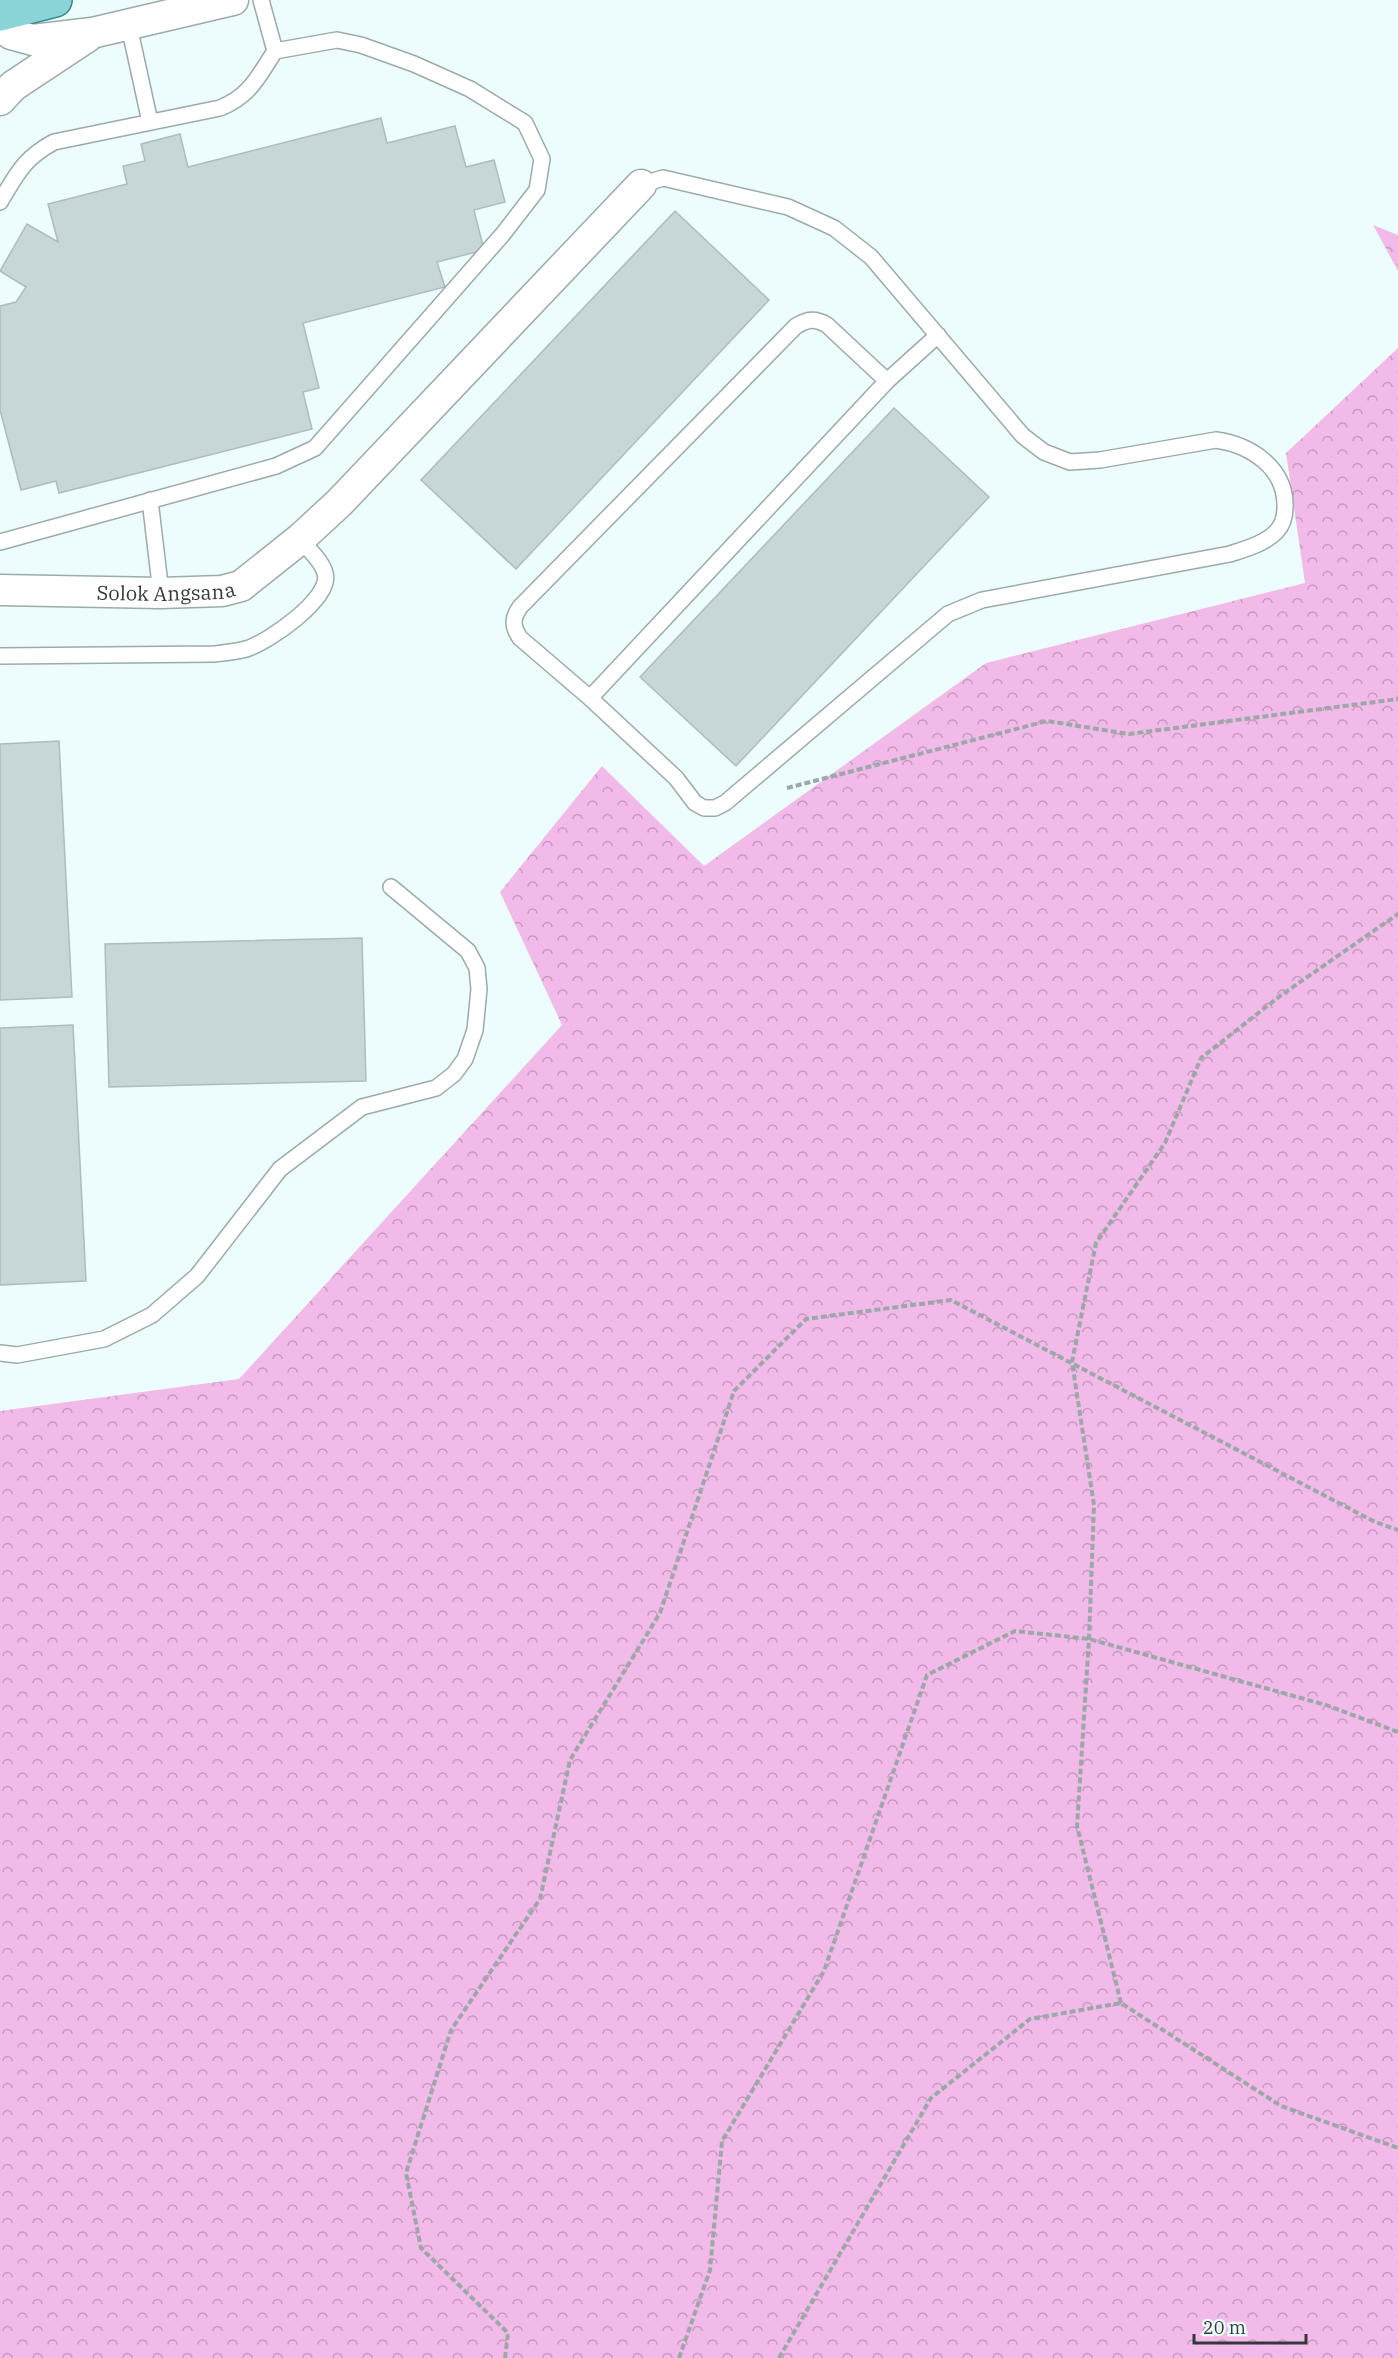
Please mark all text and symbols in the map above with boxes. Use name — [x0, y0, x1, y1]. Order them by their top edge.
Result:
street label: Solok Angsana — [97, 575, 238, 607]
scale bar — [1194, 2307, 1306, 2345]
text: 20 m — [1203, 2316, 1246, 2339]

